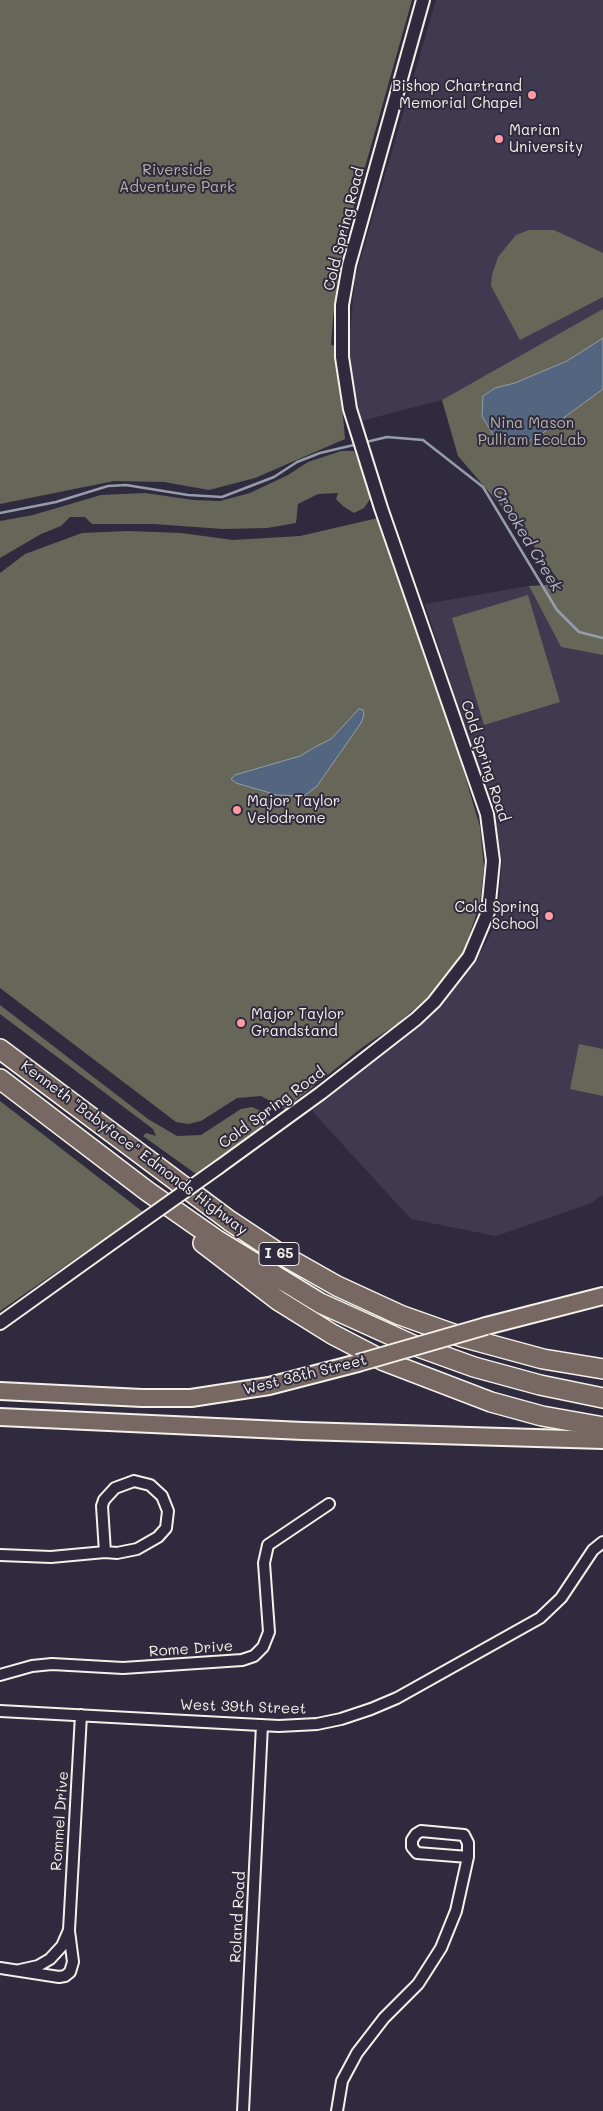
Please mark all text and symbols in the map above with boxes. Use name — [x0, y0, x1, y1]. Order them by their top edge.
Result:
place label: Bishop Chartrand Memorial Chapel — [392, 77, 522, 112]
marker: Bishop Chartrand Memorial Chapel — [526, 89, 538, 101]
place label: Marian University — [509, 121, 583, 156]
marker: Marian University — [493, 133, 505, 145]
park label: Riverside Adventure Park — [119, 161, 235, 196]
street label: Cold Spring Road — [320, 165, 368, 293]
park label: Nina Mason Pulliam EcoLab — [478, 414, 586, 449]
water label: Crooked Creek — [488, 483, 566, 595]
street label: Cold Spring Road — [457, 698, 513, 824]
place label: Major Taylor Velodrome — [247, 792, 340, 827]
marker: Major Taylor Velodrome — [231, 804, 243, 816]
place label: Cold Spring School — [454, 898, 539, 933]
marker: Cold Spring School — [543, 910, 555, 922]
place label: Major Taylor Grandstand — [251, 1005, 344, 1040]
marker: Major Taylor Grandstand — [235, 1017, 247, 1029]
street label: Kenneth "Babyface" Edmonds Highway — [17, 1057, 251, 1239]
street label: Cold Spring Road — [215, 1063, 329, 1153]
road number: I 65 — [259, 1242, 299, 1266]
street label: West 38th Street — [241, 1351, 369, 1399]
street label: Rome Drive — [148, 1637, 234, 1661]
street label: West 39th Street — [180, 1696, 306, 1718]
street label: Rommel Drive — [48, 1771, 72, 1871]
street label: Roland Road — [227, 1871, 249, 1963]

